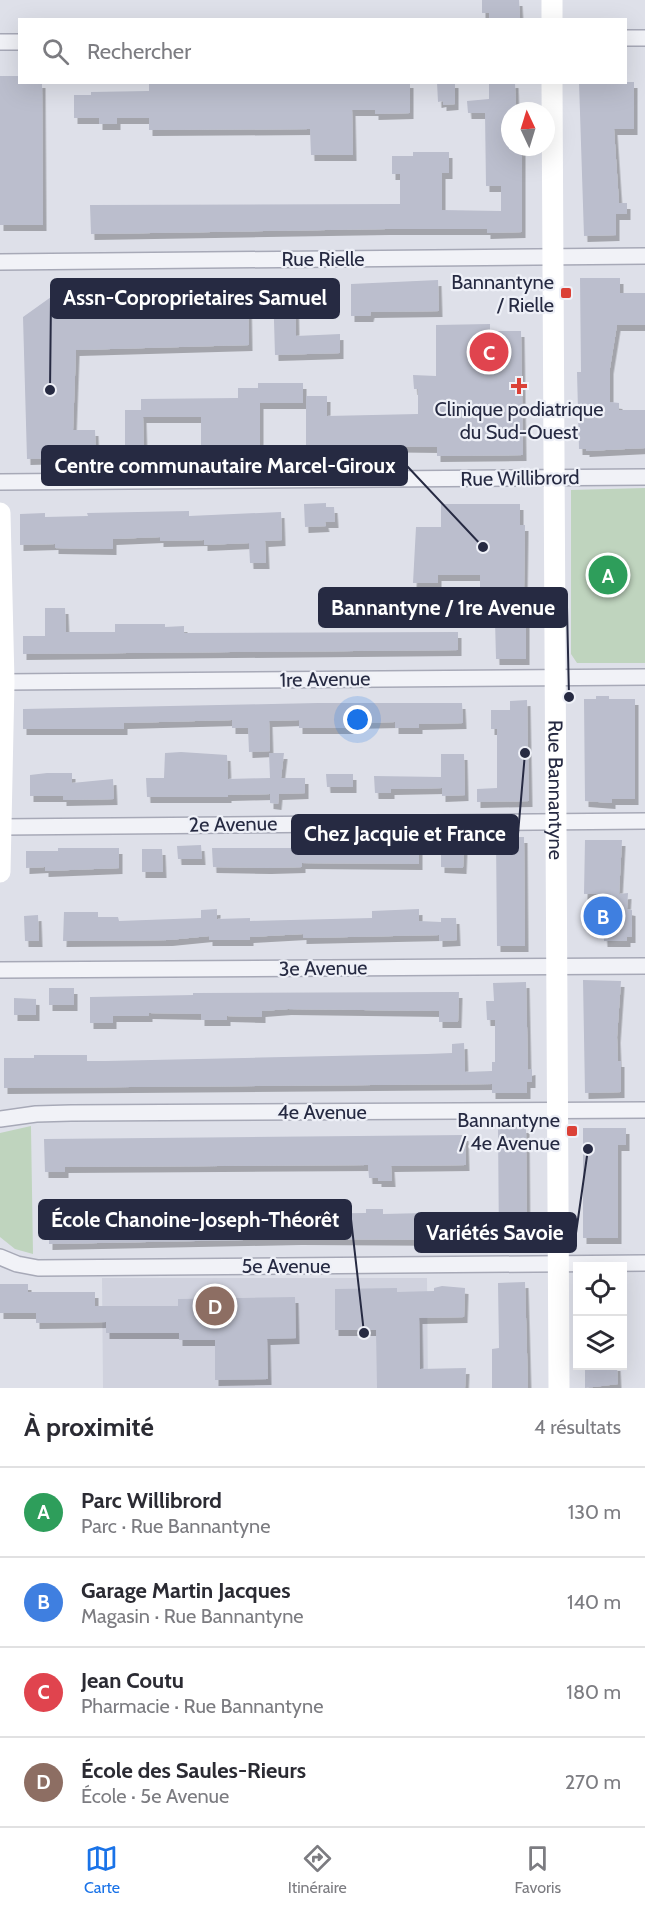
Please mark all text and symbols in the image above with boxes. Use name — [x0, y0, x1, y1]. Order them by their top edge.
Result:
search box — [18, 18, 627, 84]
icon: search — [39, 35, 72, 68]
text: Rechercher — [87, 38, 191, 65]
north arrow — [501, 102, 555, 156]
street label: Rue Rielle — [281, 247, 365, 271]
place label: Bannantyne / Rielle — [451, 270, 554, 317]
callout: Assn-Coproprietaires Samuel — [51, 279, 339, 318]
text: Assn-Coproprietaires Samuel — [63, 285, 327, 310]
marker: Bannantyne / Rielle — [559, 286, 573, 300]
pin: C — [470, 330, 508, 374]
marker: Clinique podiatrique du Sud-Ouest — [510, 377, 528, 395]
place label: Clinique podiatrique du Sud-Ouest — [434, 397, 604, 444]
callout: Centre communautaire Marcel-Giroux — [42, 446, 407, 485]
text: Centre communautaire Marcel-Giroux — [55, 453, 396, 478]
street label: Rue Willibrord — [460, 465, 580, 491]
pin: A — [588, 552, 628, 598]
callout: Bannantyne / 1re Avenue — [319, 588, 567, 627]
text: Bannantyne / 1re Avenue — [331, 595, 555, 620]
street label: 1re Avenue — [279, 666, 371, 692]
your location — [343, 705, 372, 734]
street label: Rue Bannantyne — [543, 720, 568, 860]
street label: 2e Avenue — [188, 811, 278, 837]
callout: Chez Jacquie et France — [292, 815, 518, 854]
text: Chez Jacquie et France — [304, 821, 506, 846]
pin: B — [584, 894, 622, 938]
street label: 3e Avenue — [278, 955, 368, 981]
street label: 4e Avenue — [277, 1100, 367, 1124]
place label: Bannantyne / 4e Avenue — [457, 1108, 560, 1155]
marker: Bannantyne / 4e Avenue — [565, 1124, 579, 1138]
callout: École Chanoine-Joseph-Théorêt — [39, 1200, 351, 1239]
text: École Chanoine-Joseph-Théorêt — [51, 1207, 339, 1232]
callout: Variétés Savoie — [415, 1213, 576, 1252]
text: Variétés Savoie — [426, 1220, 564, 1245]
street label: 5e Avenue — [242, 1254, 330, 1278]
map controls — [573, 1262, 627, 1370]
button: locate — [573, 1262, 627, 1316]
pin: D — [196, 1284, 234, 1328]
button: layers — [573, 1316, 627, 1370]
text: À proximité — [24, 1411, 154, 1443]
text: 4 résultats — [534, 1415, 621, 1439]
text: Parc Willibrord — [81, 1487, 222, 1514]
text: A — [37, 1500, 50, 1524]
text: 130 m — [568, 1500, 621, 1524]
text: Parc · Rue Bannantyne — [81, 1514, 270, 1538]
text: Garage Martin Jacques — [81, 1577, 290, 1604]
text: B — [37, 1590, 50, 1614]
text: 140 m — [567, 1590, 621, 1614]
text: Magasin · Rue Bannantyne — [81, 1604, 304, 1628]
text: Jean Coutu — [81, 1667, 184, 1694]
text: C — [37, 1680, 50, 1704]
text: 180 m — [566, 1680, 621, 1704]
text: Pharmacie · Rue Bannantyne — [81, 1694, 323, 1718]
text: École des Saules-Rieurs — [81, 1757, 306, 1784]
text: D — [36, 1770, 51, 1794]
text: 270 m — [565, 1770, 621, 1794]
text: École · 5e Avenue — [81, 1784, 229, 1808]
tab: Carte — [84, 1842, 120, 1897]
tab: Itinéraire — [288, 1842, 347, 1897]
tab: Favoris — [515, 1842, 561, 1897]

